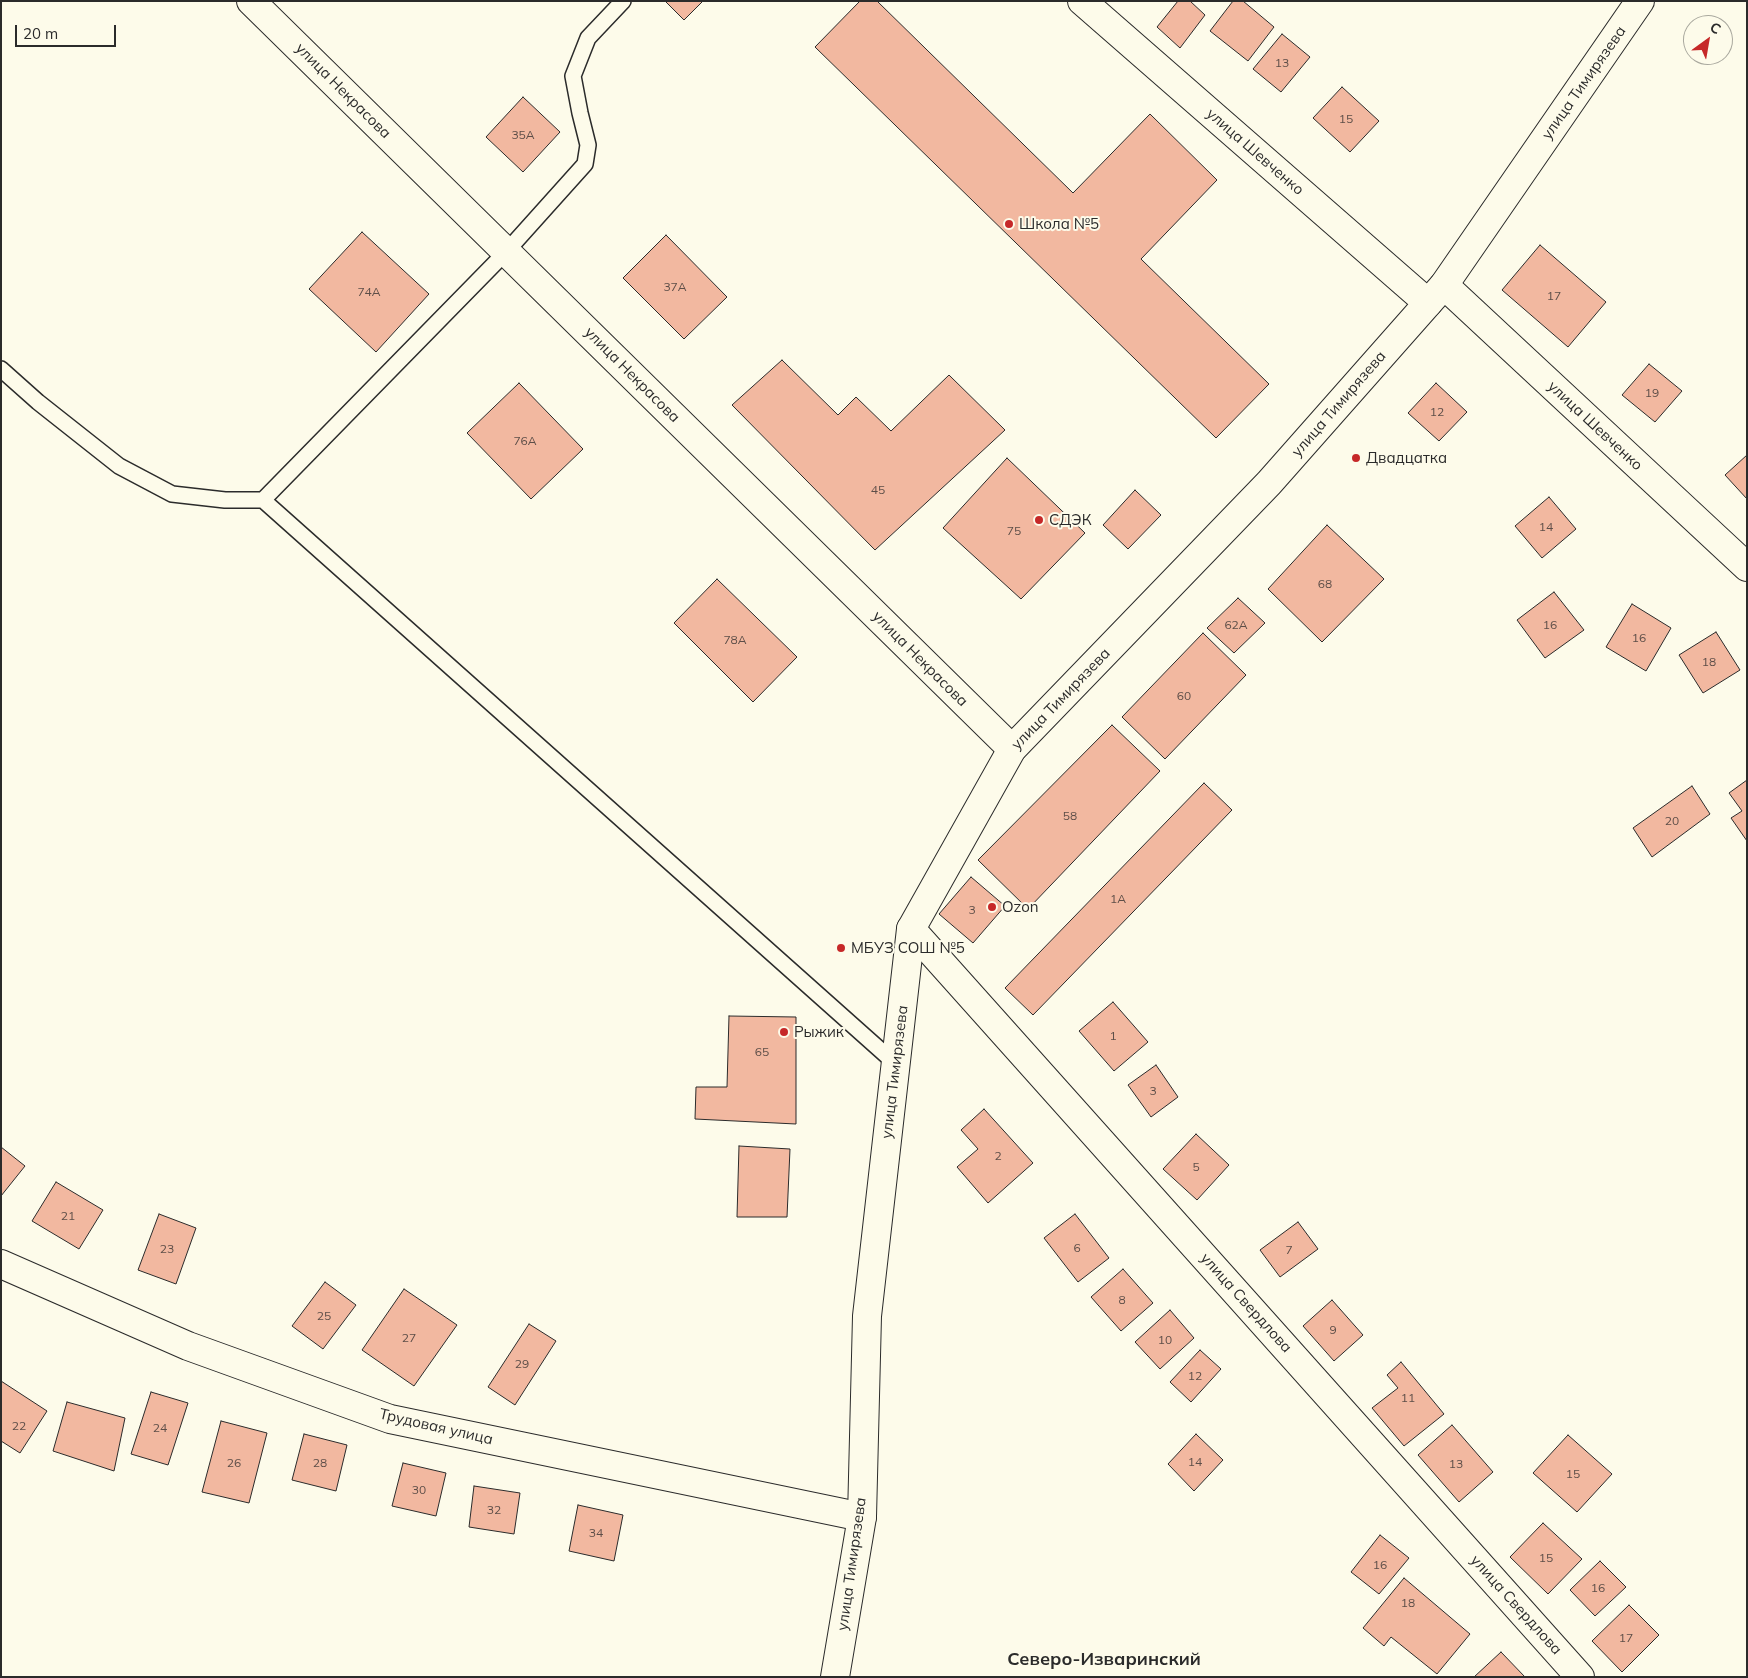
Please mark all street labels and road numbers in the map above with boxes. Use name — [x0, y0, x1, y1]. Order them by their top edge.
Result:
street label: улица Тимирязева — [1538, 23, 1630, 143]
street label: улица Некрасова — [292, 40, 394, 142]
street label: улица Шевченко — [1203, 105, 1307, 199]
street label: улица Некрасова — [581, 324, 683, 426]
street label: улица Тимирязева — [1288, 347, 1390, 461]
street label: улица Шевченко — [1544, 377, 1646, 475]
street label: улица Некрасова — [869, 608, 971, 710]
street label: улица Тимирязева — [1008, 644, 1114, 754]
street label: улица Тимирязева — [878, 1004, 912, 1140]
street label: улица Свердлова — [1197, 1249, 1295, 1357]
street label: Трудовая улица — [377, 1405, 495, 1449]
street label: улица Тимирязева — [834, 1496, 870, 1632]
street label: улица Свердлова — [1467, 1551, 1565, 1659]

